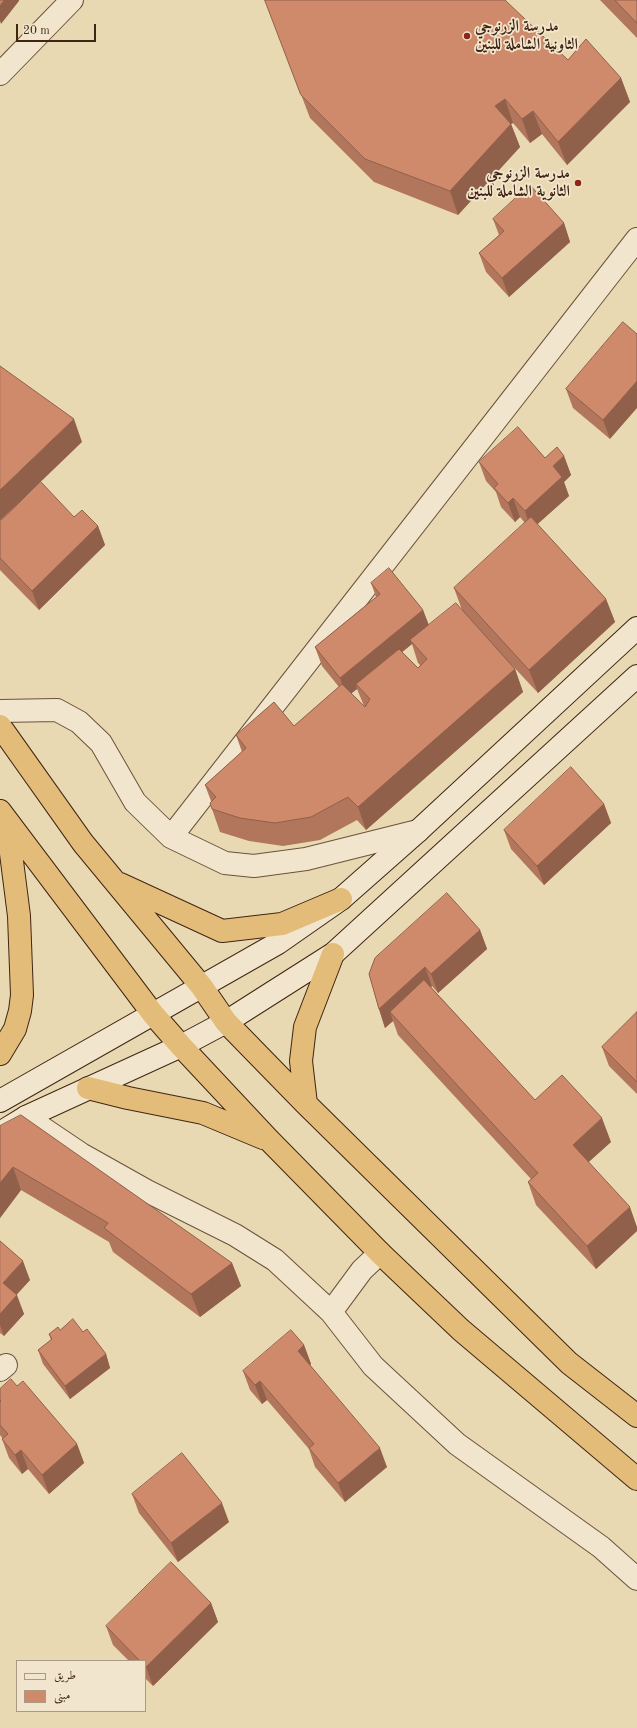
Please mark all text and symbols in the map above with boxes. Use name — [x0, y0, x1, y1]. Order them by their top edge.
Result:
scale bar — [18, 16, 98, 42]
place label: مدرسة الزرنوجي الثاونية الشاملة للبنين — [475, 17, 578, 55]
text: 20 m — [23, 25, 50, 37]
marker: مدرسة الزرنوجي الثاونية الشاملة للبنين — [462, 31, 472, 41]
place label: مدرسة الزرنوجي الثانوية الشاملة للبنين — [467, 164, 570, 202]
marker: مدرسة الزرنوجي الثانوية الشاملة للبنين — [573, 178, 583, 188]
legend — [16, 1660, 146, 1712]
text: طريق — [54, 1670, 76, 1682]
text: مبنى — [54, 1690, 70, 1702]

